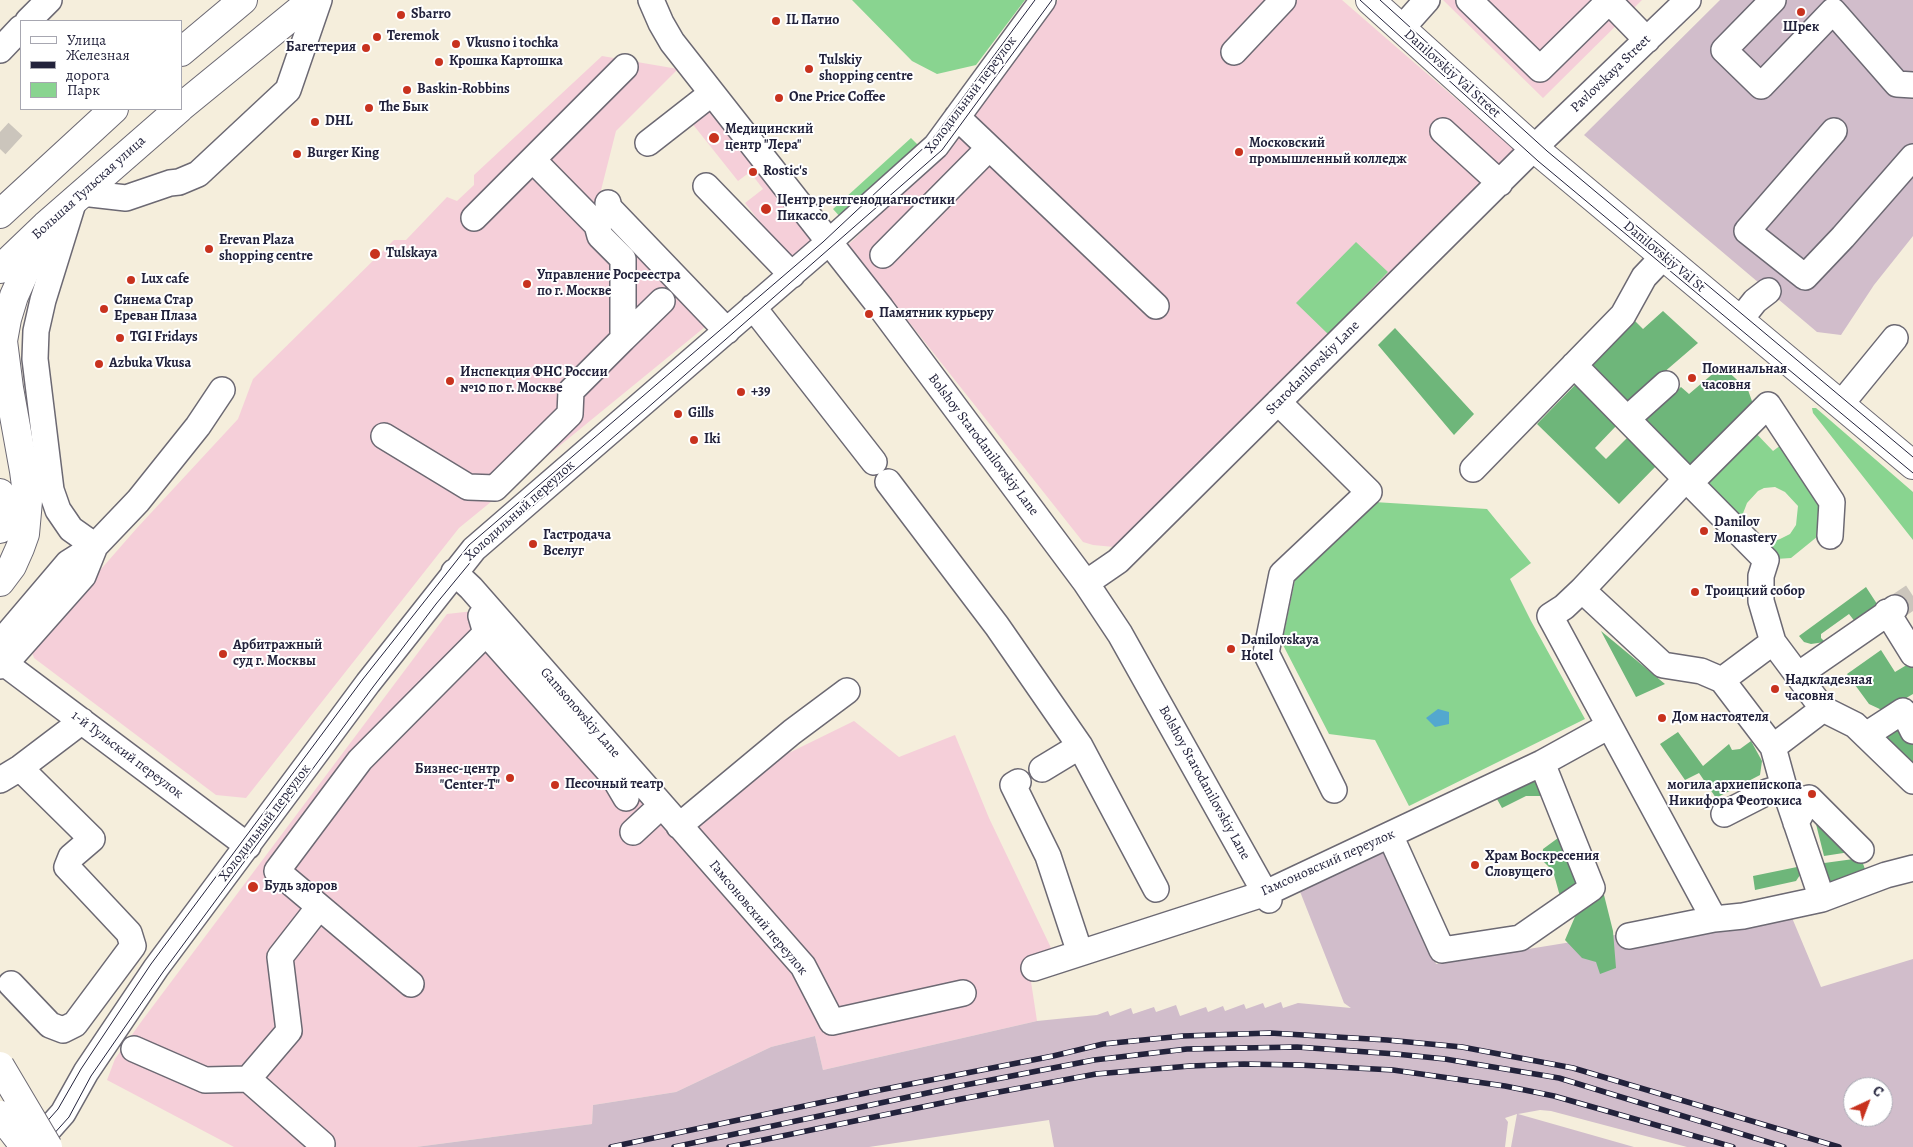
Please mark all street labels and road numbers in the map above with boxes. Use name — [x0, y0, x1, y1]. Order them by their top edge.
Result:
street label: Danilovskiy Val Street — [1400, 26, 1504, 122]
street label: Pavlovskaya Street — [1568, 32, 1654, 116]
street label: Холодильный переулок — [921, 33, 1021, 157]
street label: Большая Тульская улица — [29, 133, 149, 243]
street label: Danilovskiy Val St — [1619, 218, 1709, 296]
street label: Starodanilovskiy Lane — [1263, 318, 1363, 418]
street label: Bolshoy Starodanilovskiy Lane — [924, 371, 1042, 519]
street label: Холодильный переулок — [462, 457, 578, 565]
street label: Gamsonovskiy Lane — [536, 665, 624, 761]
street label: Bolshoy Starodanilovskiy Lane — [1155, 703, 1253, 863]
street label: 1-й Тульский переулок — [68, 707, 186, 803]
street label: Холодильный переулок — [215, 761, 315, 885]
street label: Гамсоновский переулок — [1258, 826, 1398, 900]
street label: Гамсоновский переулок — [705, 857, 811, 979]

